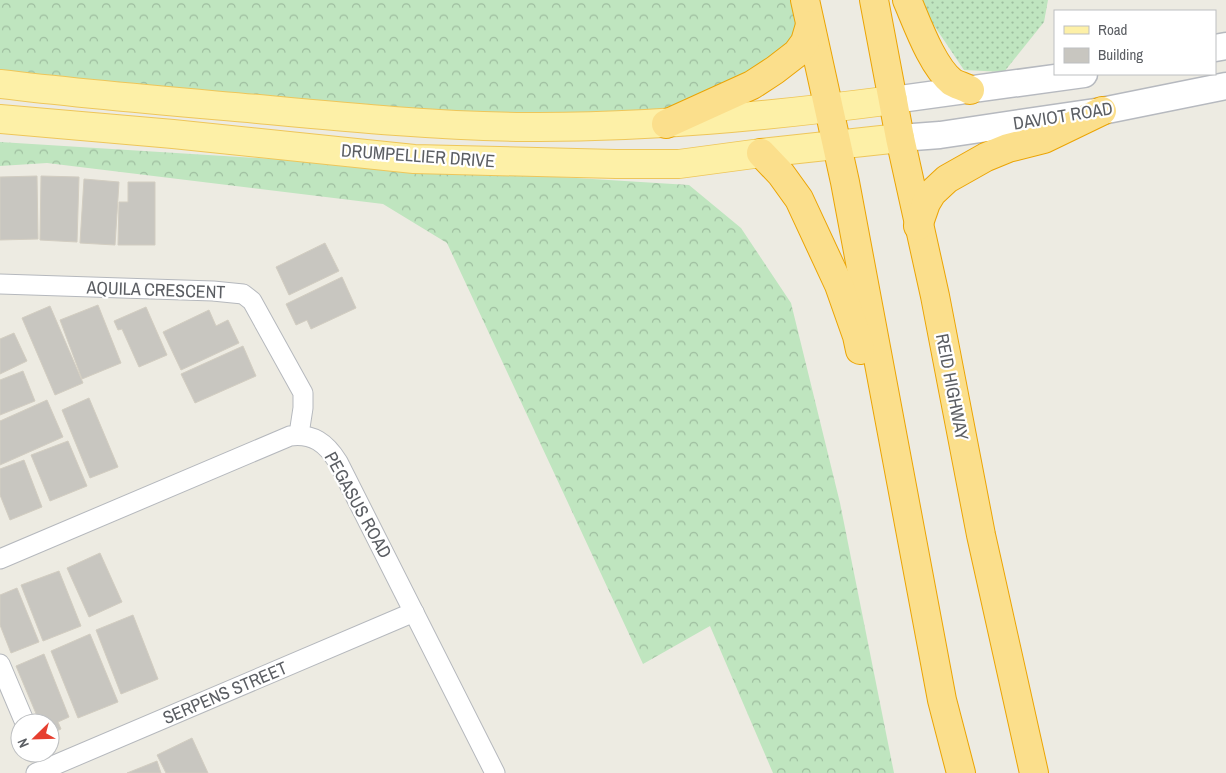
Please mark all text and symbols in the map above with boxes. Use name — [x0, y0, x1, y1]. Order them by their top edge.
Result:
legend — [1054, 10, 1216, 75]
text: Road — [1098, 19, 1127, 40]
text: Building — [1098, 44, 1143, 65]
street label: DAVIOT ROAD — [1011, 95, 1114, 136]
street label: DRUMPELLIER DRIVE — [340, 138, 496, 173]
street label: AQUILA CRESCENT — [85, 275, 226, 304]
street label: REID HIGHWAY — [930, 331, 975, 443]
street label: PEGASUS ROAD — [319, 447, 398, 562]
street label: SERPENS STREET — [159, 655, 291, 730]
north arrow — [10, 713, 60, 763]
text: N — [13, 736, 33, 750]

